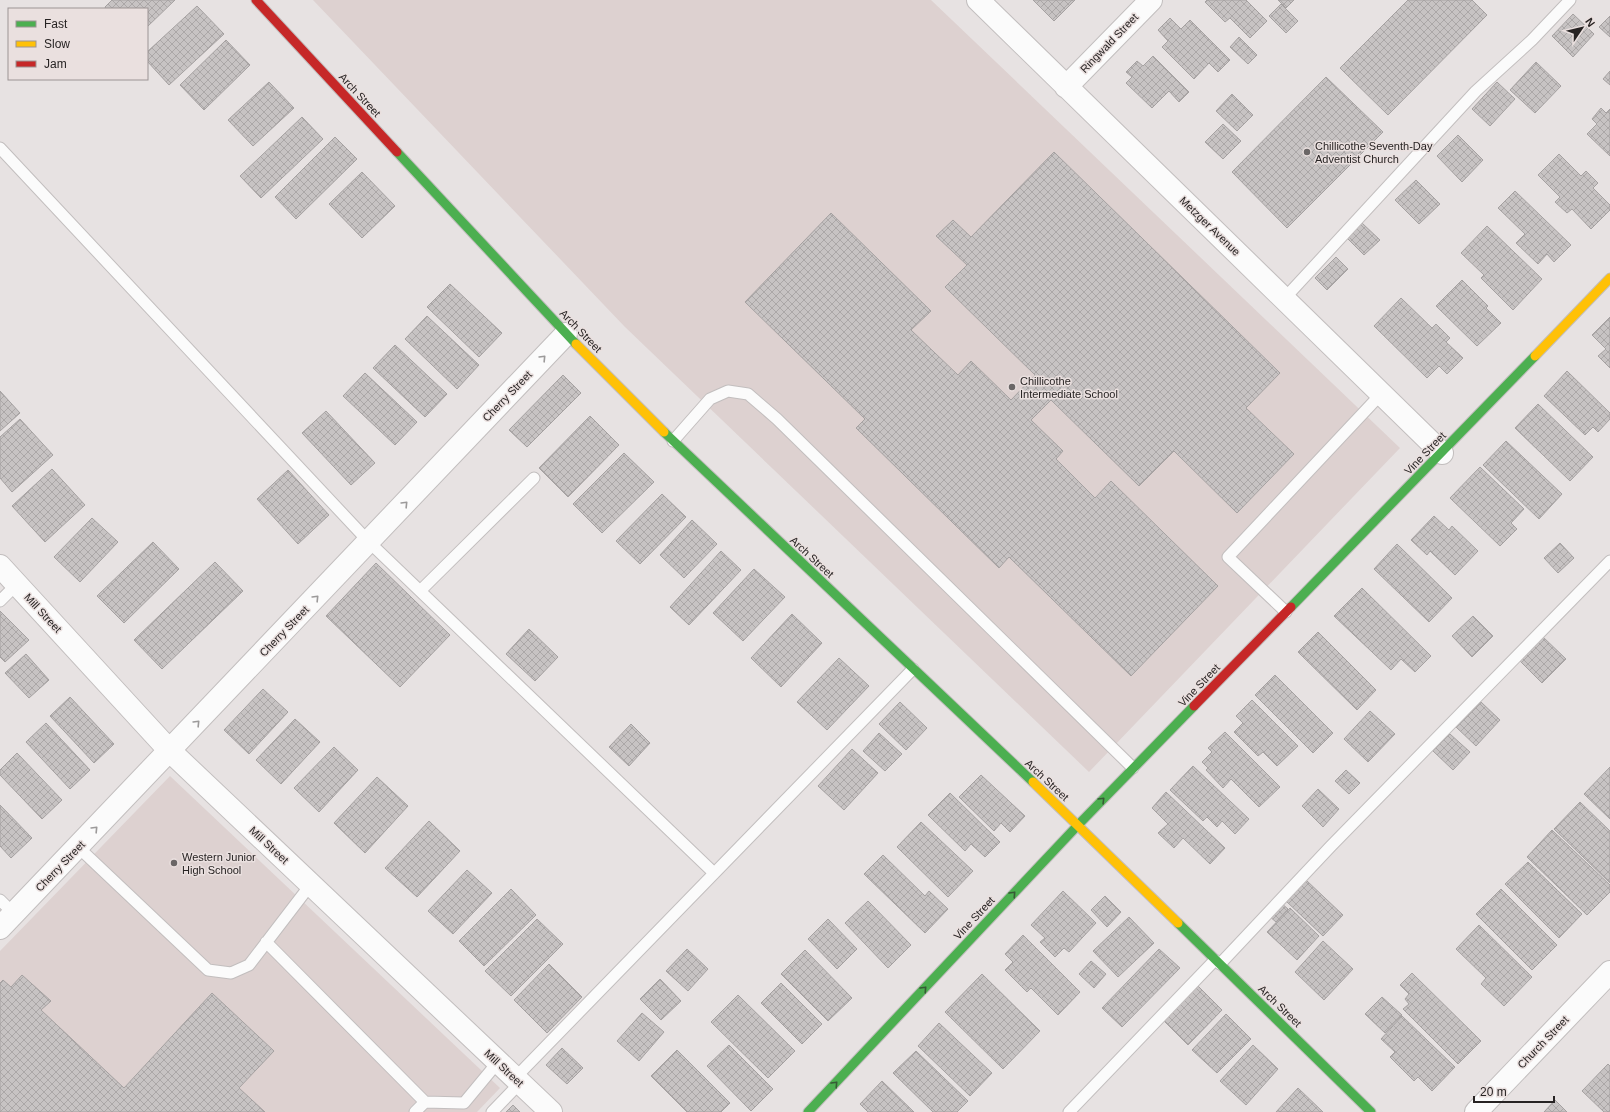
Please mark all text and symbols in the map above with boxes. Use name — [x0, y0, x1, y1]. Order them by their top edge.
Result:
legend — [8, 8, 148, 80]
north arrow — [1562, 8, 1602, 48]
street label: Ringwald Street — [1078, 11, 1140, 75]
text: N — [1583, 16, 1597, 29]
text: Fast — [44, 17, 68, 31]
text: Slow — [44, 37, 70, 51]
text: Jam — [44, 57, 67, 71]
street label: Arch Street — [337, 71, 383, 119]
place label: Chillicothe Seventh-Day Adventist Church — [1315, 140, 1433, 165]
marker: Chillicothe Seventh-Day Adventist Church — [1302, 147, 1312, 157]
street label: Metzger Avenue — [1177, 194, 1243, 258]
street label: Arch Street — [558, 307, 604, 355]
one-way arrow — [538, 356, 545, 363]
street label: Cherry Street — [480, 368, 534, 424]
place label: Chillicothe Intermediate School — [1020, 375, 1118, 400]
marker: Chillicothe Intermediate School — [1007, 382, 1017, 392]
street label: Vine Street — [1402, 429, 1448, 477]
one-way arrow — [400, 501, 407, 508]
street label: Arch Street — [788, 534, 836, 580]
street label: Mill Street — [22, 591, 64, 635]
one-way arrow — [311, 595, 318, 603]
street label: Cherry Street — [257, 603, 311, 659]
street label: Vine Street — [1176, 661, 1222, 709]
one-way arrow — [192, 720, 199, 727]
street label: Arch Street — [1023, 757, 1071, 803]
one-way arrow — [1097, 797, 1105, 805]
street label: Mill Street — [247, 824, 291, 866]
one-way arrow — [90, 826, 98, 834]
street label: Cherry Street — [33, 838, 87, 894]
place label: Western Junior High School — [182, 851, 256, 876]
marker: Western Junior High School — [169, 858, 179, 868]
one-way arrow — [1008, 891, 1016, 899]
street label: Vine Street — [951, 894, 997, 942]
street label: Arch Street — [1256, 983, 1304, 1029]
one-way arrow — [919, 986, 927, 994]
street label: Church Street — [1515, 1013, 1571, 1071]
street label: Mill Street — [482, 1047, 526, 1089]
scale bar — [1474, 1078, 1554, 1104]
one-way arrow — [830, 1081, 837, 1088]
text: 20 m — [1480, 1085, 1507, 1099]

